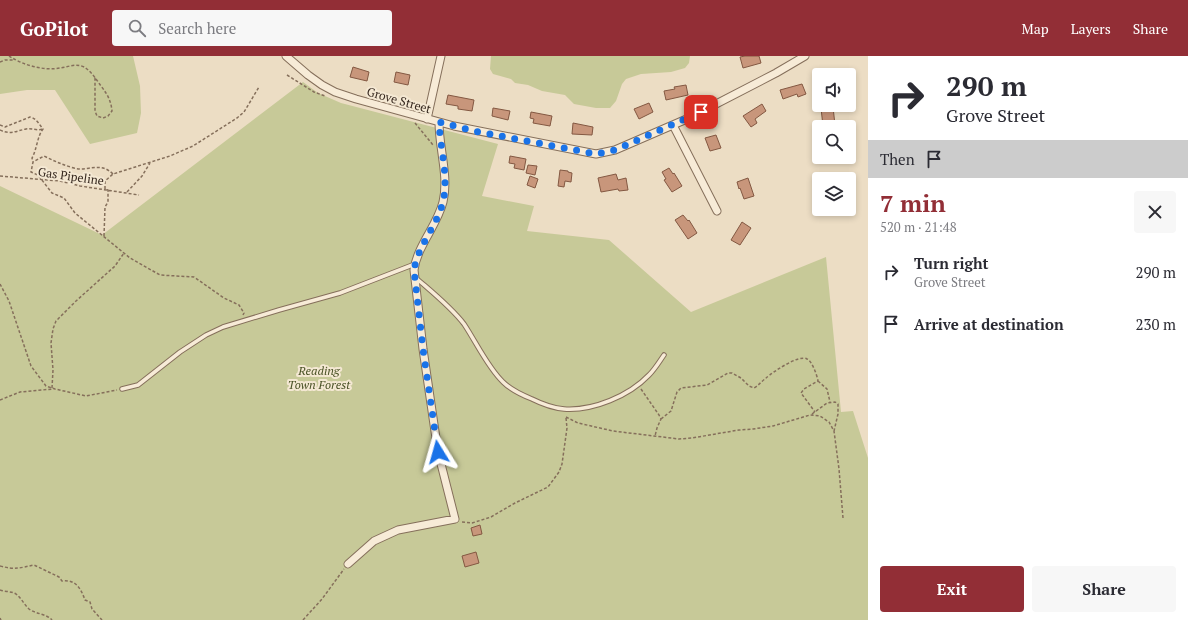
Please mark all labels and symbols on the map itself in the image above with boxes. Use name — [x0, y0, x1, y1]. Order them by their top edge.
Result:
street label: Grove Street — [365, 84, 433, 116]
pin — [684, 95, 718, 129]
street label: Gas Pipeline — [37, 164, 105, 188]
park label: Reading Town Forest — [288, 363, 351, 392]
position arrow — [417, 431, 459, 473]

